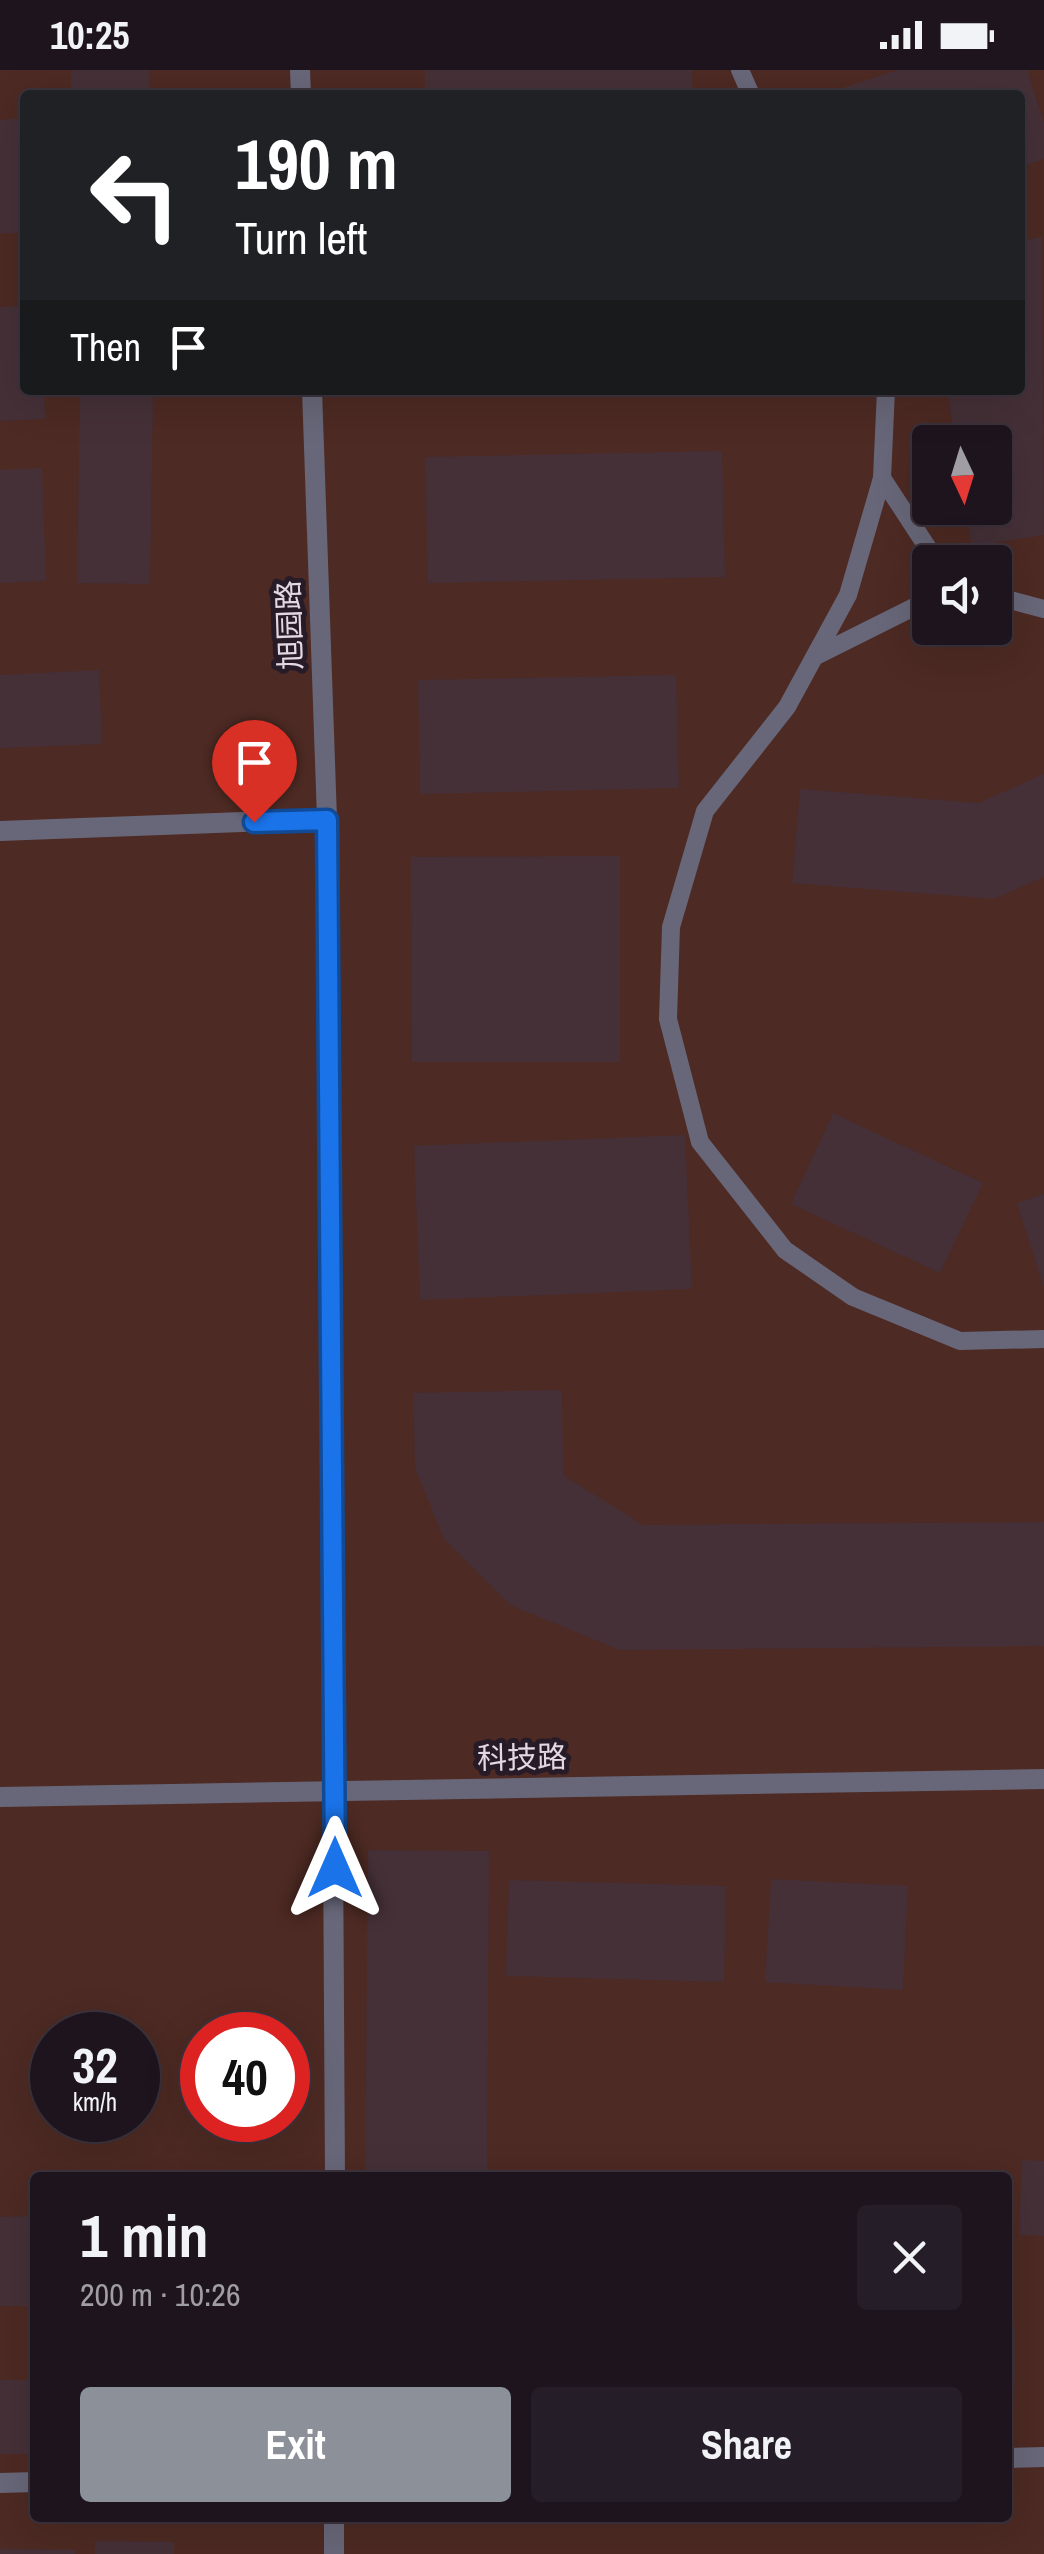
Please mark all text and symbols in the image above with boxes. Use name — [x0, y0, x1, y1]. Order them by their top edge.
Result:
text: 10:25 — [50, 10, 130, 61]
text: 190 m — [235, 117, 398, 211]
icon: left — [70, 130, 200, 260]
text: Turn left — [235, 207, 367, 268]
icon: arrive — [161, 320, 216, 375]
text: Then — [70, 322, 141, 373]
north arrow — [912, 425, 1012, 525]
map controls — [912, 425, 1012, 645]
button: sound — [912, 545, 1012, 645]
street label: 旭园路 — [267, 579, 311, 671]
pin — [212, 720, 297, 823]
icon: arrive — [227, 735, 282, 790]
street label: 科技路 — [477, 1736, 567, 1778]
position arrow — [283, 1816, 387, 1920]
speed limit sign: 40 — [180, 2012, 310, 2142]
text: 32 — [72, 2031, 118, 2099]
text: km/h — [73, 2085, 117, 2119]
text: 1 min — [80, 2195, 209, 2276]
button: close — [857, 2205, 962, 2310]
text: 200 m · 10:26 — [80, 2273, 240, 2316]
button: Exit — [80, 2387, 511, 2502]
button: Share — [531, 2387, 962, 2502]

